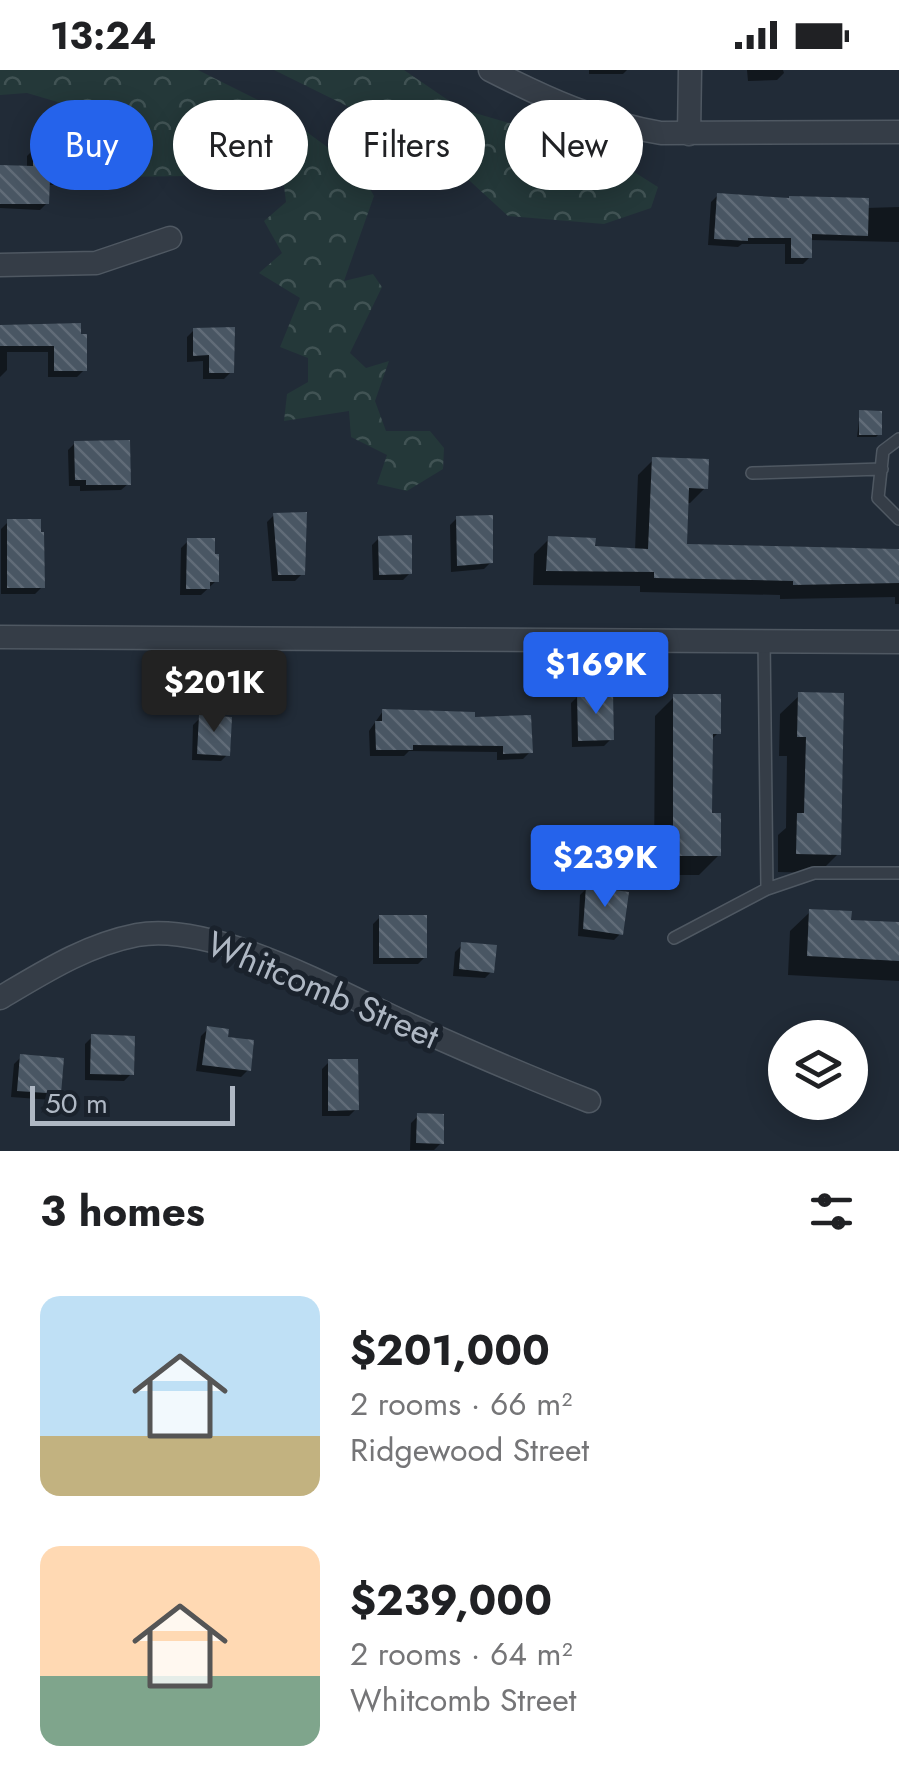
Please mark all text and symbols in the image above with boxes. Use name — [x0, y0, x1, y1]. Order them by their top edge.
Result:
text: 13:24 — [50, 8, 157, 63]
chip: Buy — [30, 100, 153, 190]
chip: Rent — [173, 100, 308, 190]
chip: Filters — [328, 100, 485, 190]
chip: New — [505, 100, 643, 190]
pin: $169K — [526, 632, 666, 717]
text: $169K — [545, 641, 647, 687]
pin: $201K — [144, 650, 284, 735]
text: $201K — [164, 659, 264, 705]
pin: $239K — [535, 825, 675, 910]
text: $239K — [553, 834, 657, 880]
street label: Whitcomb Street — [199, 919, 447, 1062]
map controls — [768, 1020, 868, 1120]
button: layers — [768, 1020, 868, 1120]
scale bar — [30, 1081, 235, 1126]
text: 50 m — [45, 1083, 108, 1124]
text: 3 homes — [40, 1181, 205, 1242]
icon: filters — [804, 1184, 859, 1239]
text: $201,000 — [350, 1320, 550, 1381]
icon: home — [120, 1336, 240, 1456]
text: 2 rooms · 66 m² — [350, 1381, 572, 1427]
text: Ridgewood Street — [350, 1427, 589, 1473]
text: $239,000 — [350, 1570, 552, 1631]
icon: home — [120, 1586, 240, 1706]
text: 2 rooms · 64 m² — [350, 1631, 573, 1677]
text: Whitcomb Street — [350, 1677, 576, 1723]

